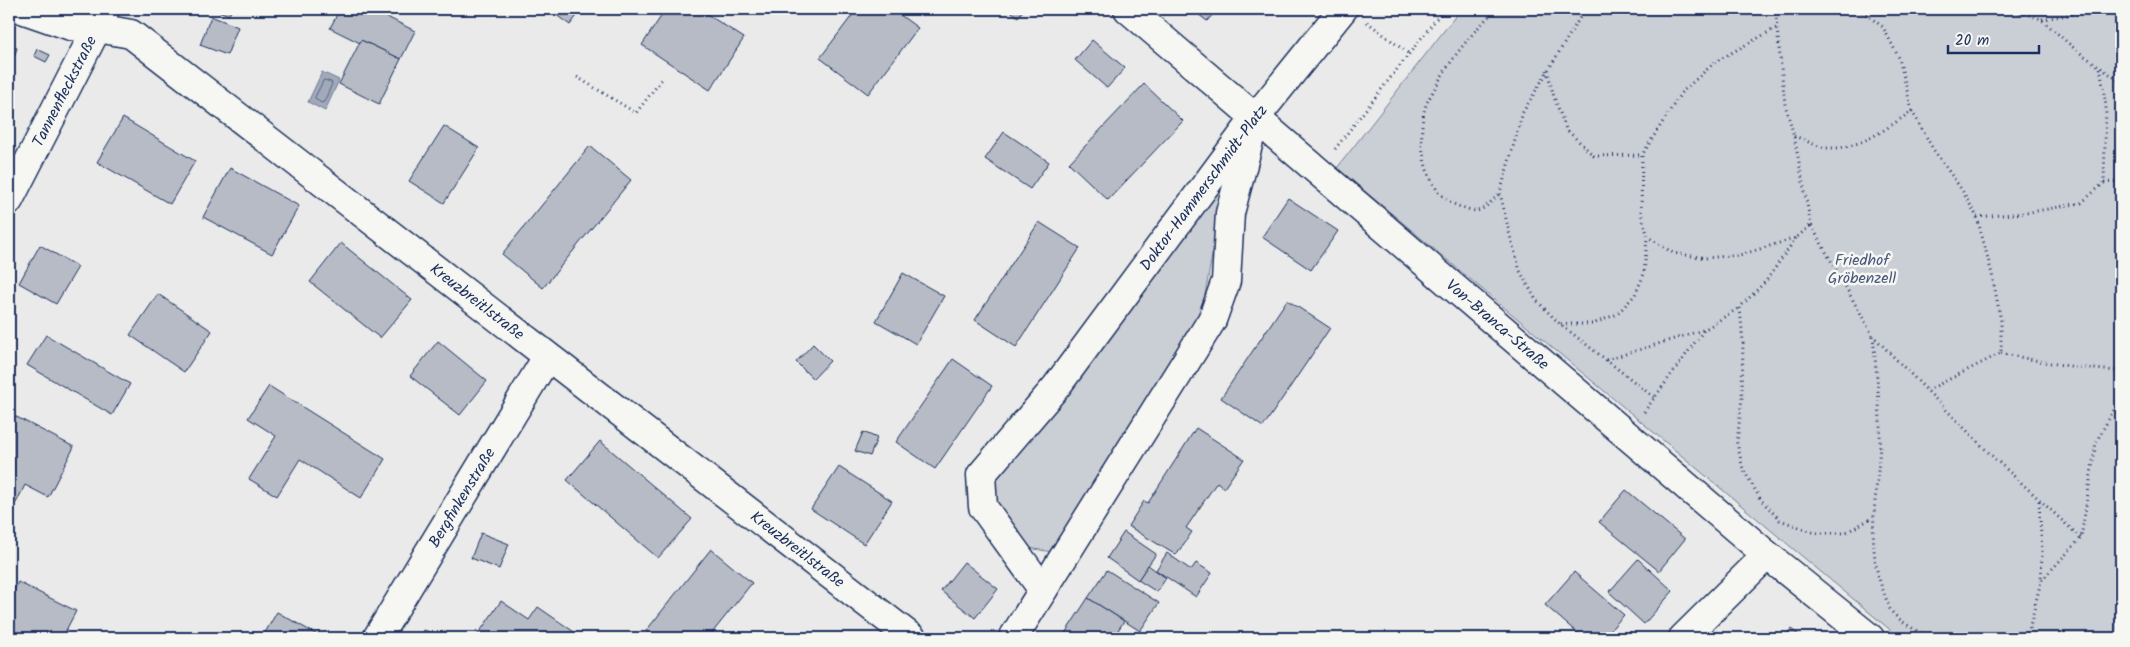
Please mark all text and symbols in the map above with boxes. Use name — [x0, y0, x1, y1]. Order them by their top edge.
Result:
scale bar — [1948, 22, 2039, 54]
text: 20 m — [1955, 29, 1989, 53]
street label: Tannenfleckstraße — [26, 31, 103, 151]
street label: Doktor-Hammerschmidt-Platz — [1134, 99, 1274, 276]
park label: Friedhof Gröbenzell — [1828, 248, 1896, 291]
street label: Kreuzbreitlstraße — [424, 257, 530, 346]
street label: Von-Branca-Straße — [1440, 273, 1555, 376]
street label: Bergfinkenstraße — [422, 443, 502, 552]
street label: Kreuzbreitlstraße — [745, 505, 850, 594]

